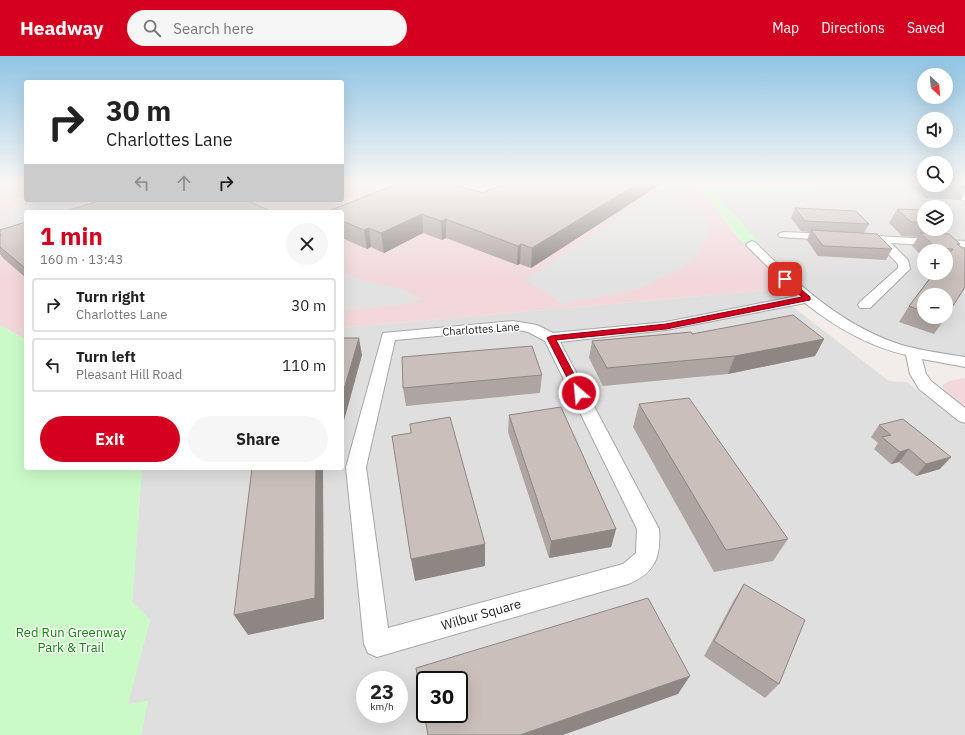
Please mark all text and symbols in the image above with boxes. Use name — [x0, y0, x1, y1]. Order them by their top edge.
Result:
search box — [127, 10, 407, 46]
text: Headway — [20, 16, 103, 40]
icon: search — [141, 17, 163, 39]
text: Search here — [173, 19, 254, 38]
text: Map — [772, 19, 799, 37]
text: Directions — [821, 19, 885, 37]
text: Saved — [907, 19, 945, 37]
north arrow — [917, 68, 953, 104]
map controls — [917, 68, 953, 324]
text: 30 m — [106, 92, 171, 129]
icon: right — [40, 96, 92, 148]
button: sound — [917, 112, 953, 148]
text: Charlottes Lane — [106, 128, 233, 151]
button: search — [917, 156, 953, 192]
icon: left — [131, 172, 153, 194]
icon: ahead — [173, 172, 195, 194]
icon: right — [215, 172, 237, 194]
button: layers — [917, 200, 953, 236]
text: 1 min — [40, 220, 103, 252]
button: close — [286, 223, 328, 265]
button: + — [917, 244, 953, 280]
text: 160 m · 13:43 — [40, 251, 123, 268]
pin — [768, 262, 802, 296]
icon: arrive — [774, 268, 796, 290]
text: Turn right — [76, 287, 145, 306]
button: − — [917, 288, 953, 324]
icon: right — [42, 294, 64, 316]
text: 30 m — [291, 296, 326, 315]
text: Charlottes Lane — [76, 306, 167, 323]
street label: Charlottes Lane — [442, 319, 520, 339]
text: Turn left — [76, 347, 136, 366]
icon: left — [42, 354, 64, 376]
text: 110 m — [282, 356, 326, 375]
text: Pleasant Hill Road — [76, 366, 182, 383]
position arrow — [558, 372, 600, 414]
button: Exit — [40, 416, 180, 462]
button: Share — [188, 416, 328, 462]
street label: Wilbur Square — [439, 595, 523, 634]
park label: Red Run Greenway Park & Trail — [16, 624, 127, 656]
speed limit sign: 30 — [416, 671, 468, 723]
text: 23 — [370, 678, 394, 705]
text: km/h — [370, 700, 394, 713]

